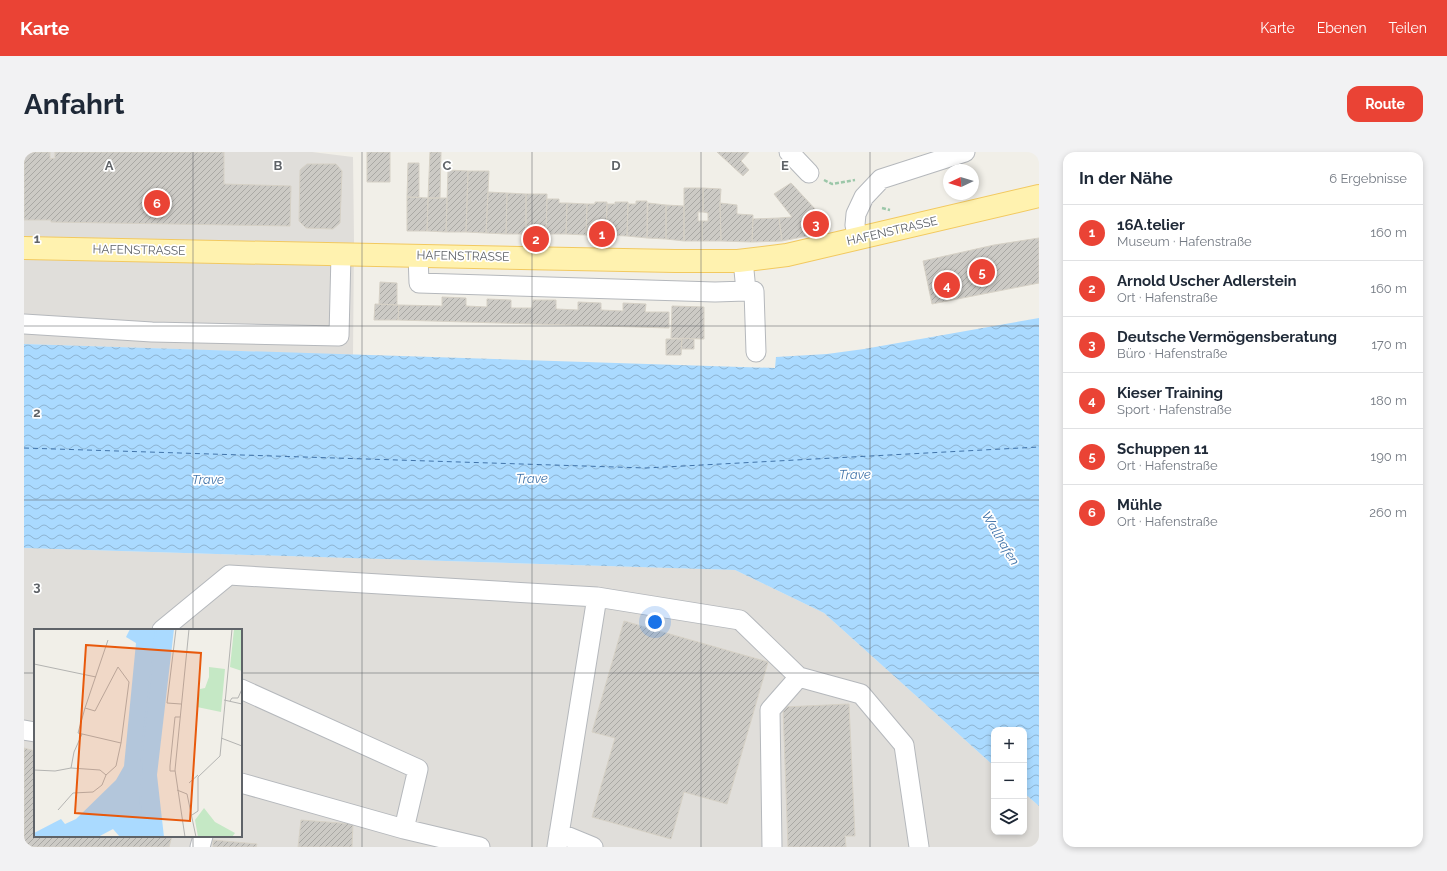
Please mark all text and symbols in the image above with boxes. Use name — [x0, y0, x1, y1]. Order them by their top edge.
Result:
text: Karte — [20, 17, 69, 39]
text: Karte — [1260, 20, 1295, 36]
text: Ebenen — [1317, 20, 1367, 36]
text: Teilen — [1389, 20, 1427, 36]
button: Route — [1347, 86, 1423, 122]
text: Anfahrt — [24, 88, 125, 121]
text: A — [105, 158, 114, 173]
text: B — [274, 158, 283, 173]
text: C — [443, 158, 452, 173]
text: D — [611, 158, 621, 173]
text: E — [781, 158, 789, 173]
north arrow — [943, 164, 979, 200]
text: In der Nähe — [1079, 168, 1173, 188]
text: 6 Ergebnisse — [1329, 171, 1407, 186]
pin: 6 — [144, 188, 170, 218]
pin: 3 — [803, 209, 829, 239]
street label: HAFENSTRASSE — [845, 214, 939, 248]
text: 16A.telier — [1117, 216, 1185, 234]
pin: 1 — [589, 219, 615, 249]
pin: 2 — [523, 224, 549, 254]
text: 1 — [1089, 225, 1095, 240]
text: 160 m — [1370, 225, 1407, 240]
text: 1 — [34, 231, 41, 246]
text: Museum · Hafenstraße — [1117, 234, 1252, 249]
street label: HAFENSTRASSE — [92, 242, 186, 258]
street label: HAFENSTRASSE — [416, 248, 510, 264]
pin: 5 — [969, 257, 995, 287]
pin: 4 — [934, 270, 960, 300]
text: Arnold Uscher Adlerstein — [1117, 272, 1297, 290]
text: 2 — [1088, 281, 1096, 296]
text: 160 m — [1370, 281, 1407, 296]
text: Ort · Hafenstraße — [1117, 290, 1218, 305]
text: Deutsche Vermögensberatung — [1117, 328, 1337, 346]
text: 3 — [1088, 337, 1096, 352]
text: 170 m — [1371, 337, 1407, 352]
text: Büro · Hafenstraße — [1117, 346, 1227, 361]
text: Kieser Training — [1117, 384, 1223, 402]
text: 4 — [1088, 393, 1096, 408]
text: 180 m — [1371, 393, 1407, 408]
text: Sport · Hafenstraße — [1117, 402, 1232, 417]
text: 2 — [33, 405, 41, 420]
text: Schuppen 11 — [1117, 440, 1208, 458]
text: 5 — [1088, 449, 1096, 464]
text: 190 m — [1371, 449, 1407, 464]
text: Ort · Hafenstraße — [1117, 458, 1218, 473]
water label: Trave — [839, 467, 871, 482]
water label: Trave — [516, 471, 548, 486]
water label: Trave — [192, 472, 224, 487]
text: Mühle — [1117, 496, 1162, 514]
text: 6 — [1088, 505, 1096, 520]
text: 260 m — [1369, 505, 1407, 520]
water label: Wallhafen — [979, 509, 1022, 568]
text: Ort · Hafenstraße — [1117, 514, 1218, 529]
text: 3 — [33, 579, 41, 594]
your location — [645, 612, 665, 632]
inset map — [34, 629, 242, 837]
map controls — [991, 727, 1027, 835]
button: + — [991, 727, 1027, 763]
button: − — [991, 763, 1027, 799]
button: layers — [991, 799, 1027, 835]

